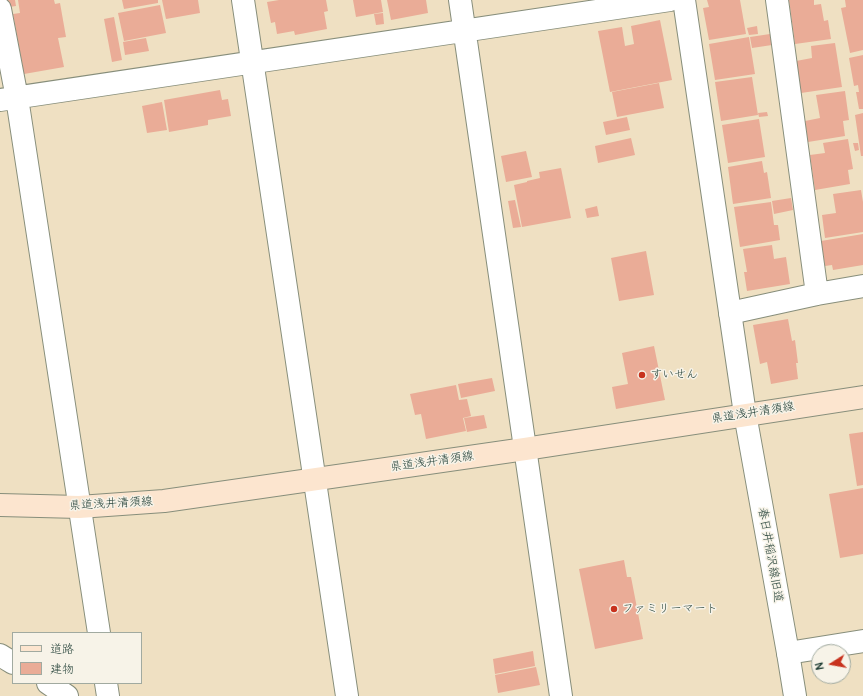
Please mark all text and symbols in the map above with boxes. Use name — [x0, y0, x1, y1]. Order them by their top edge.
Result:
place label: すいせん — [650, 368, 698, 382]
marker: すいせん — [637, 370, 647, 380]
street label: 県道浅井清須線 — [710, 399, 796, 427]
street label: 県道浅井清須線 — [389, 449, 475, 475]
street label: 県道浅井清須線 — [69, 495, 153, 513]
street label: 春日井稲沢線旧道 — [755, 506, 785, 604]
place label: ファミリーマート — [622, 602, 718, 616]
marker: ファミリーマート — [609, 604, 619, 614]
legend — [12, 632, 142, 684]
text: 道路 — [50, 642, 74, 657]
north arrow — [811, 644, 851, 684]
text: N — [813, 661, 827, 671]
text: 建物 — [50, 662, 74, 677]

